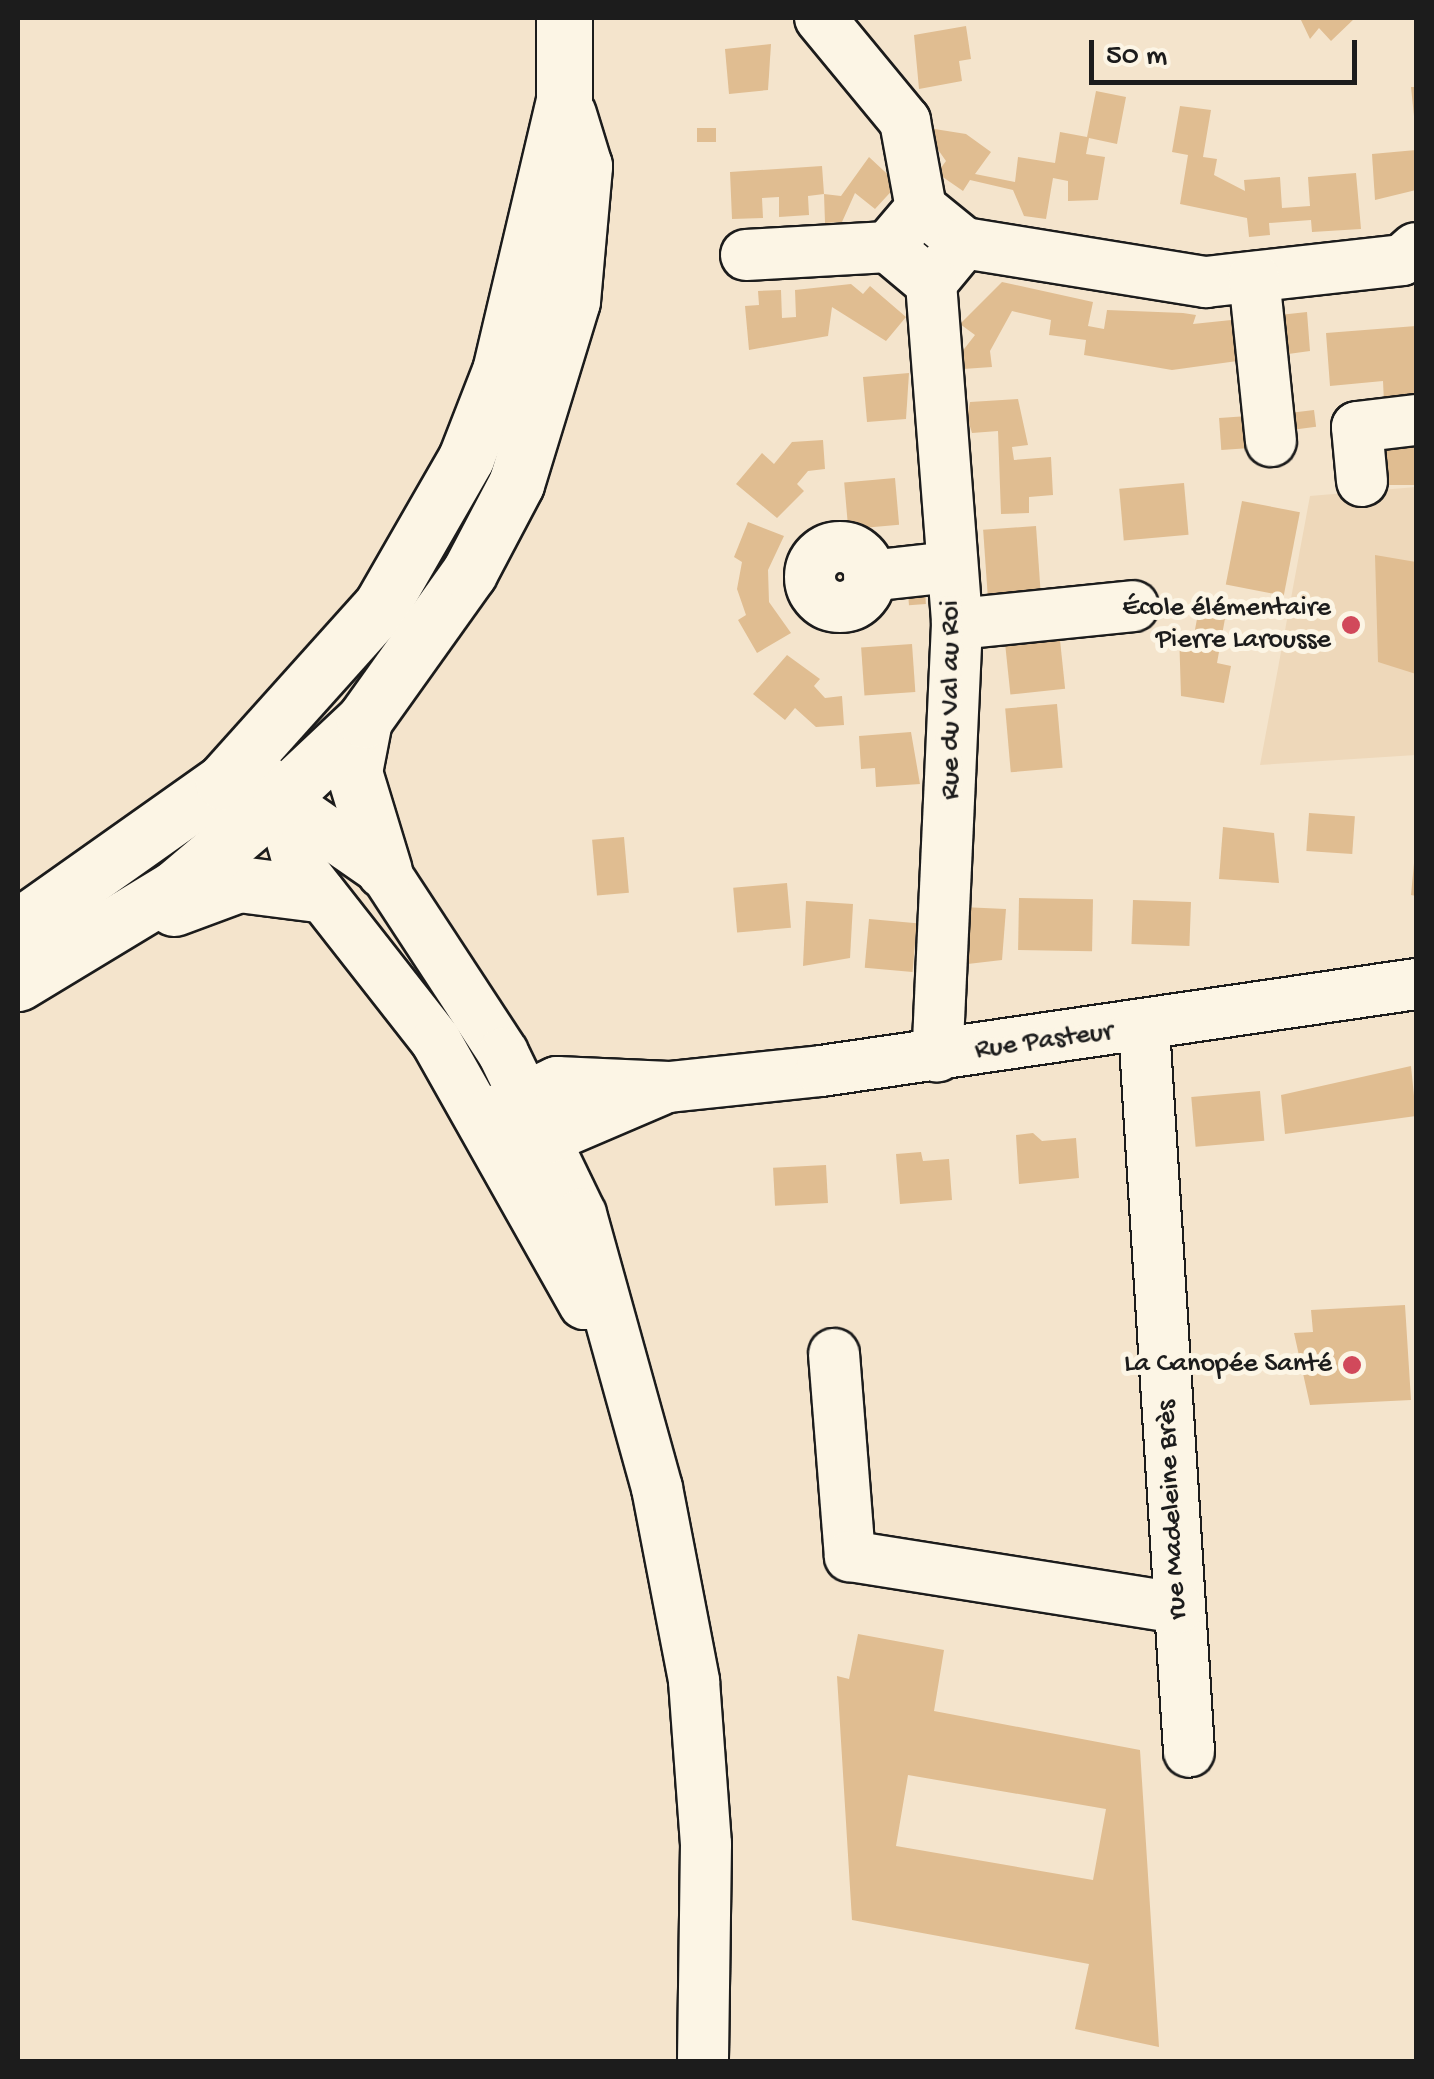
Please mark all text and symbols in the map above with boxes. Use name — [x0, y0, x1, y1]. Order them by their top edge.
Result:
scale bar — [1094, 20, 1362, 82]
text: 50 m — [1106, 40, 1167, 75]
place label: École élémentaire Pierre Larousse — [1122, 592, 1331, 658]
street label: Rue du Val au Roi — [935, 600, 969, 800]
marker: École élémentaire Pierre Larousse — [1340, 614, 1362, 636]
street label: Rue Pasteur — [973, 1016, 1115, 1068]
place label: La Canopée Santé — [1124, 1348, 1332, 1382]
marker: La Canopée Santé — [1341, 1354, 1363, 1376]
street label: rue Madeleine Brès — [1150, 1399, 1196, 1621]

